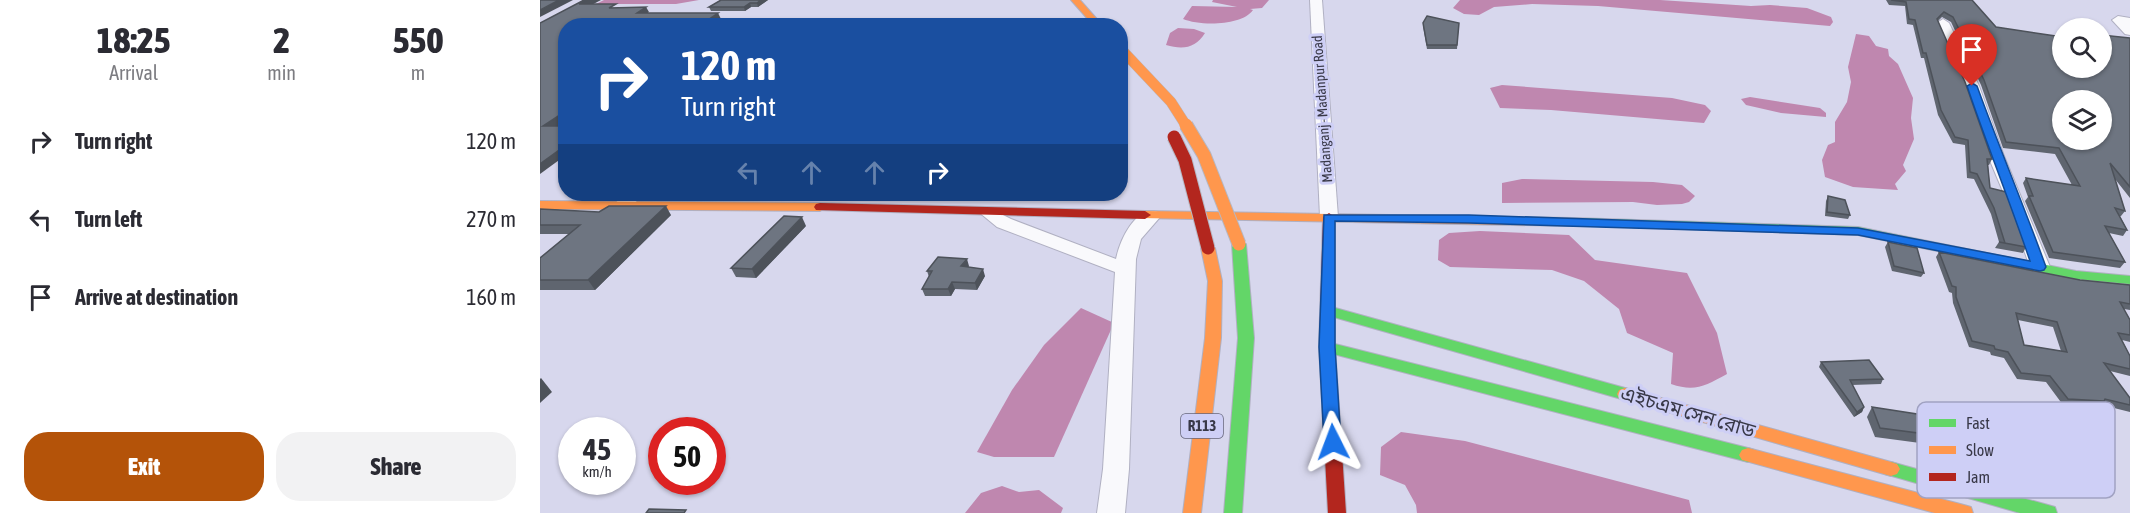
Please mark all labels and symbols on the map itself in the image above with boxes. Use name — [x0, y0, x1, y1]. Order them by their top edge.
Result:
pin — [1946, 24, 1997, 86]
street label: Madanganj - Madanpur Road — [1309, 35, 1335, 183]
street label: এইচএম সেন রোড — [1618, 381, 1759, 442]
legend — [1917, 402, 2115, 498]
position arrow — [1301, 410, 1365, 474]
road number: R113 — [1181, 414, 1223, 438]
text: Fast — [1966, 414, 1990, 432]
speed limit sign: 50 — [648, 417, 726, 495]
text: Slow — [1966, 441, 1994, 459]
text: Jam — [1966, 468, 1990, 486]

